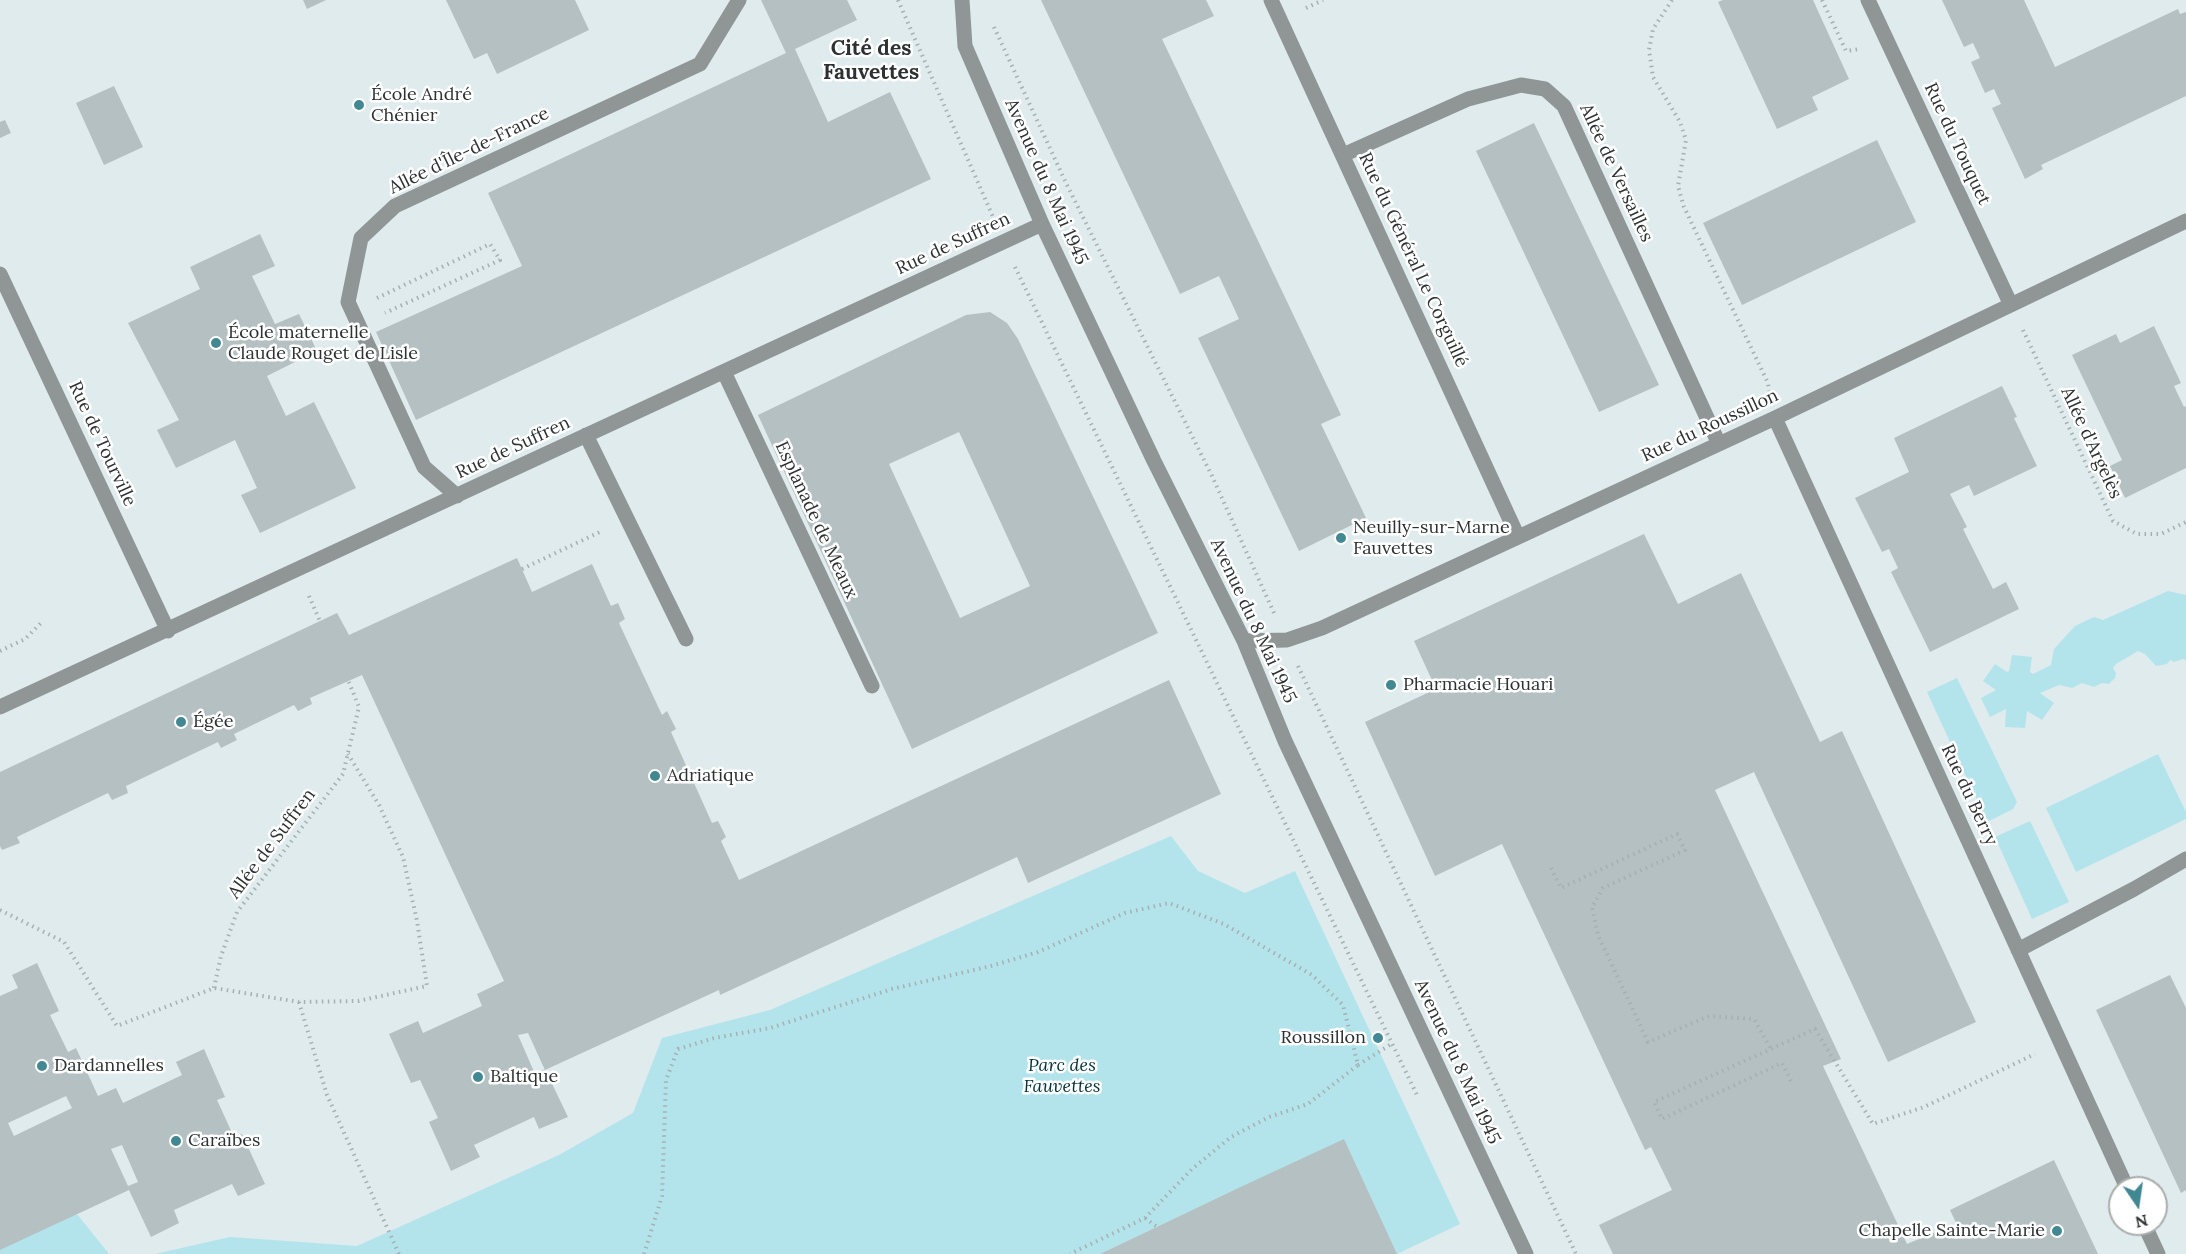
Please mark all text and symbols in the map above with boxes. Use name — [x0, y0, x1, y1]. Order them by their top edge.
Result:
district label: Cité des Fauvettes — [823, 36, 919, 86]
street label: Rue du Touquet — [1919, 79, 1995, 209]
place label: École André Chénier — [371, 84, 472, 127]
street label: Avenue du 8 Mai 1945 — [1000, 96, 1092, 268]
marker: École André Chénier — [352, 98, 366, 112]
street label: Allée de Versailles — [1575, 101, 1657, 245]
street label: Allée d'Île-de-France — [386, 103, 552, 199]
street label: Rue du Général Le Corguillé — [1354, 149, 1472, 371]
street label: Rue de Suffren — [893, 208, 1013, 280]
place label: École maternelle Claude Rouget de Lisle — [228, 322, 418, 364]
marker: École maternelle Claude Rouget de Lisle — [209, 336, 223, 350]
street label: Rue de Tourville — [64, 378, 140, 510]
street label: Allée d'Argelès — [2056, 384, 2126, 502]
street label: Rue du Roussillon — [1638, 385, 1782, 467]
street label: Rue de Suffren — [453, 412, 573, 484]
street label: Esplanade de Meaux — [770, 438, 862, 602]
place label: Neuilly-sur-Marne Fauvettes — [1353, 517, 1510, 560]
marker: Neuilly-sur-Marne Fauvettes — [1334, 531, 1348, 545]
street label: Avenue du 8 Mai 1945 — [1205, 535, 1301, 707]
place label: Pharmacie Houari — [1403, 674, 1553, 696]
marker: Pharmacie Houari — [1384, 678, 1398, 692]
place label: Égée — [193, 711, 233, 733]
marker: Égée — [174, 715, 188, 729]
street label: Rue du Berry — [1936, 741, 2002, 849]
place label: Adriatique — [667, 765, 754, 787]
marker: Adriatique — [648, 769, 662, 783]
street label: Allée de Suffren — [224, 785, 320, 903]
street label: Avenue du 8 Mai 1945 — [1409, 976, 1505, 1148]
place label: Roussillon — [1281, 1027, 1366, 1049]
marker: Roussillon — [1371, 1031, 1385, 1045]
place label: Dardannelles — [54, 1055, 164, 1077]
park label: Parc des Fauvettes — [1023, 1055, 1101, 1098]
marker: Dardannelles — [35, 1059, 49, 1073]
place label: Baltique — [490, 1066, 558, 1088]
marker: Baltique — [471, 1070, 485, 1084]
place label: Caraïbes — [188, 1130, 260, 1152]
marker: Caraïbes — [169, 1134, 183, 1148]
north arrow — [2108, 1176, 2168, 1236]
text: N — [2133, 1210, 2150, 1233]
place label: Chapelle Sainte-Marie — [1859, 1220, 2045, 1242]
marker: Chapelle Sainte-Marie — [2050, 1224, 2064, 1238]

